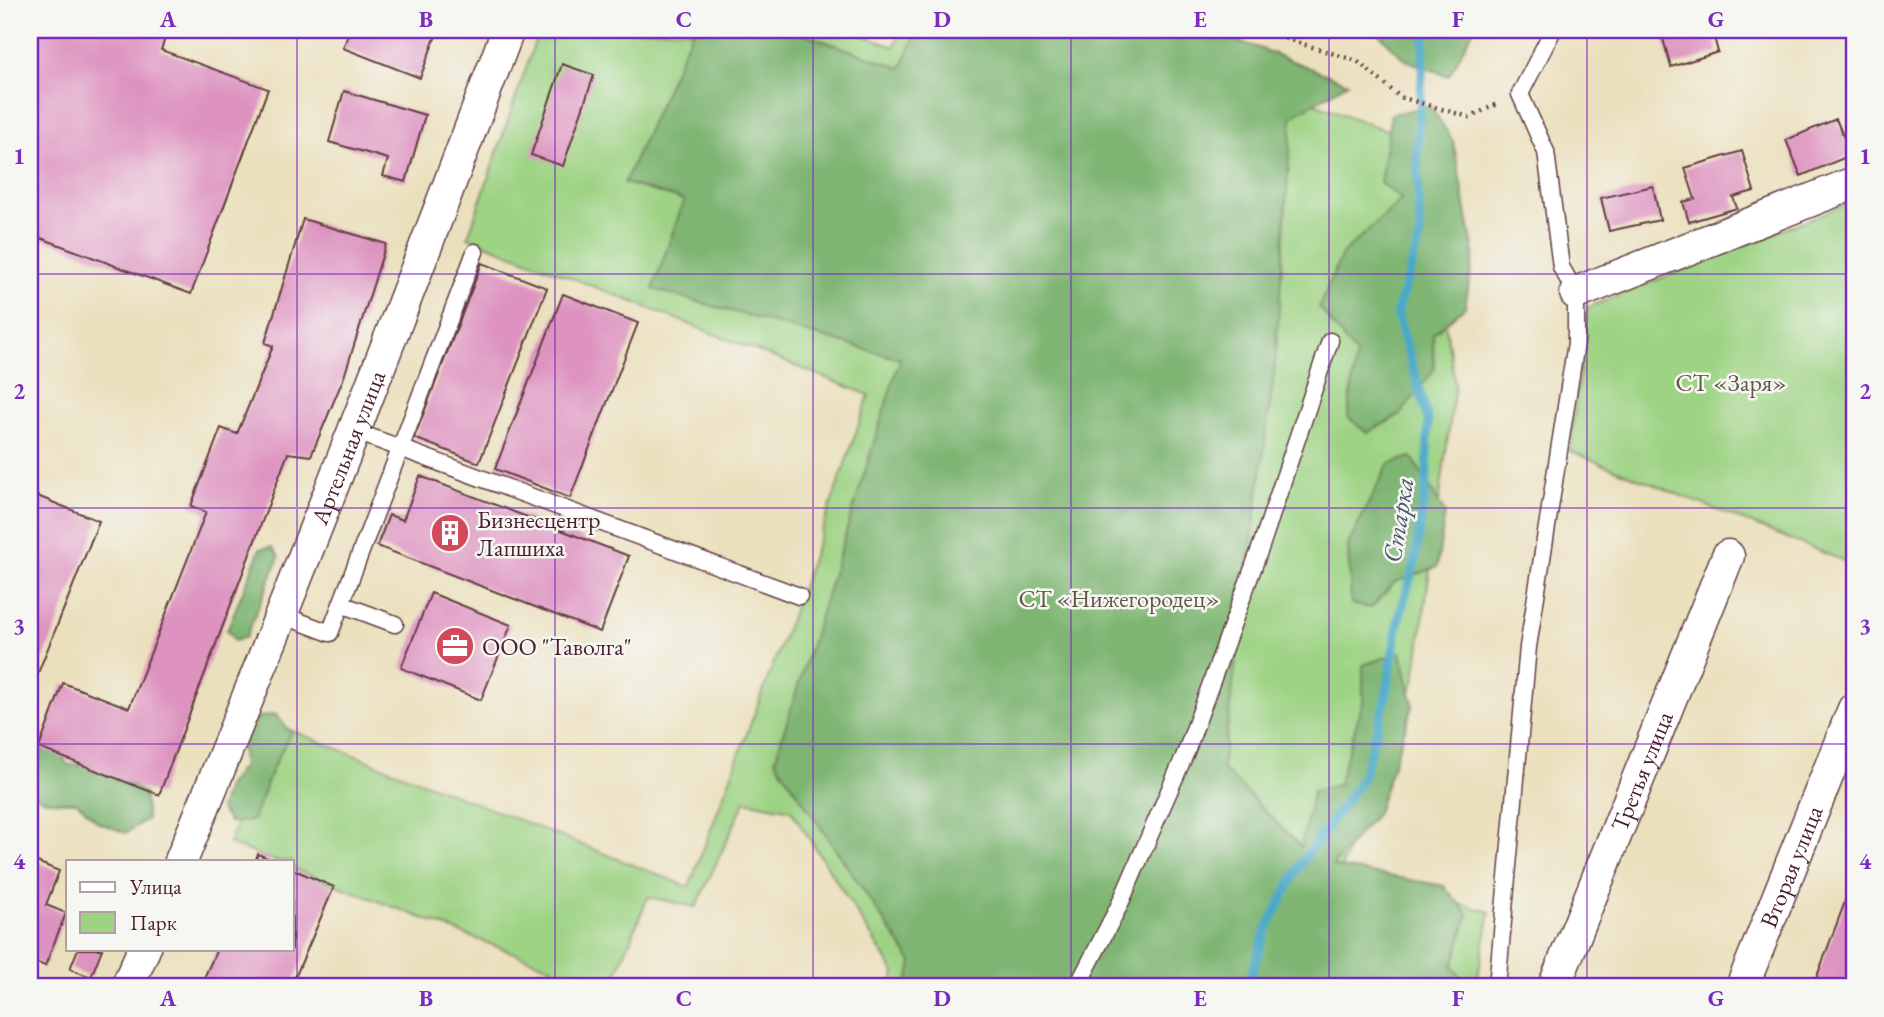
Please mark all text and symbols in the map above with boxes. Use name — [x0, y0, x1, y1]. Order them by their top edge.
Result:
text: A — [159, 4, 177, 34]
text: B — [419, 4, 433, 34]
text: C — [676, 4, 692, 34]
text: D — [933, 4, 951, 34]
text: E — [1193, 4, 1207, 34]
text: F — [1452, 4, 1465, 34]
text: G — [1708, 4, 1724, 34]
text: 1 — [13, 141, 25, 171]
text: 1 — [1859, 141, 1871, 171]
street label: Артельная улица — [303, 365, 392, 530]
park label: СТ «Заря» — [1675, 367, 1787, 398]
text: 2 — [13, 376, 25, 406]
text: 2 — [1859, 376, 1871, 406]
water label: Старка — [1374, 475, 1422, 565]
place label: Бизнесцентр Лапшиха — [477, 504, 600, 563]
building icon: Бизнесцентр Лапшиха — [429, 512, 471, 554]
park label: СТ «Нижегородец» — [1018, 583, 1220, 614]
text: 3 — [13, 611, 25, 641]
text: 3 — [1859, 611, 1871, 641]
office icon: ООО "Таволга" — [434, 625, 476, 667]
place label: ООО "Таволга" — [482, 631, 632, 662]
street label: Третья улица — [1603, 706, 1679, 835]
street label: Вторая улица — [1752, 800, 1829, 932]
text: 4 — [13, 846, 26, 876]
text: 4 — [1859, 846, 1872, 876]
legend — [66, 860, 294, 950]
text: Улица — [129, 873, 182, 900]
text: Парк — [130, 909, 177, 936]
text: A — [159, 983, 177, 1013]
text: B — [419, 983, 433, 1013]
text: C — [676, 983, 692, 1013]
text: D — [933, 983, 951, 1013]
text: E — [1193, 983, 1207, 1013]
text: F — [1452, 983, 1465, 1013]
text: G — [1708, 983, 1724, 1013]

